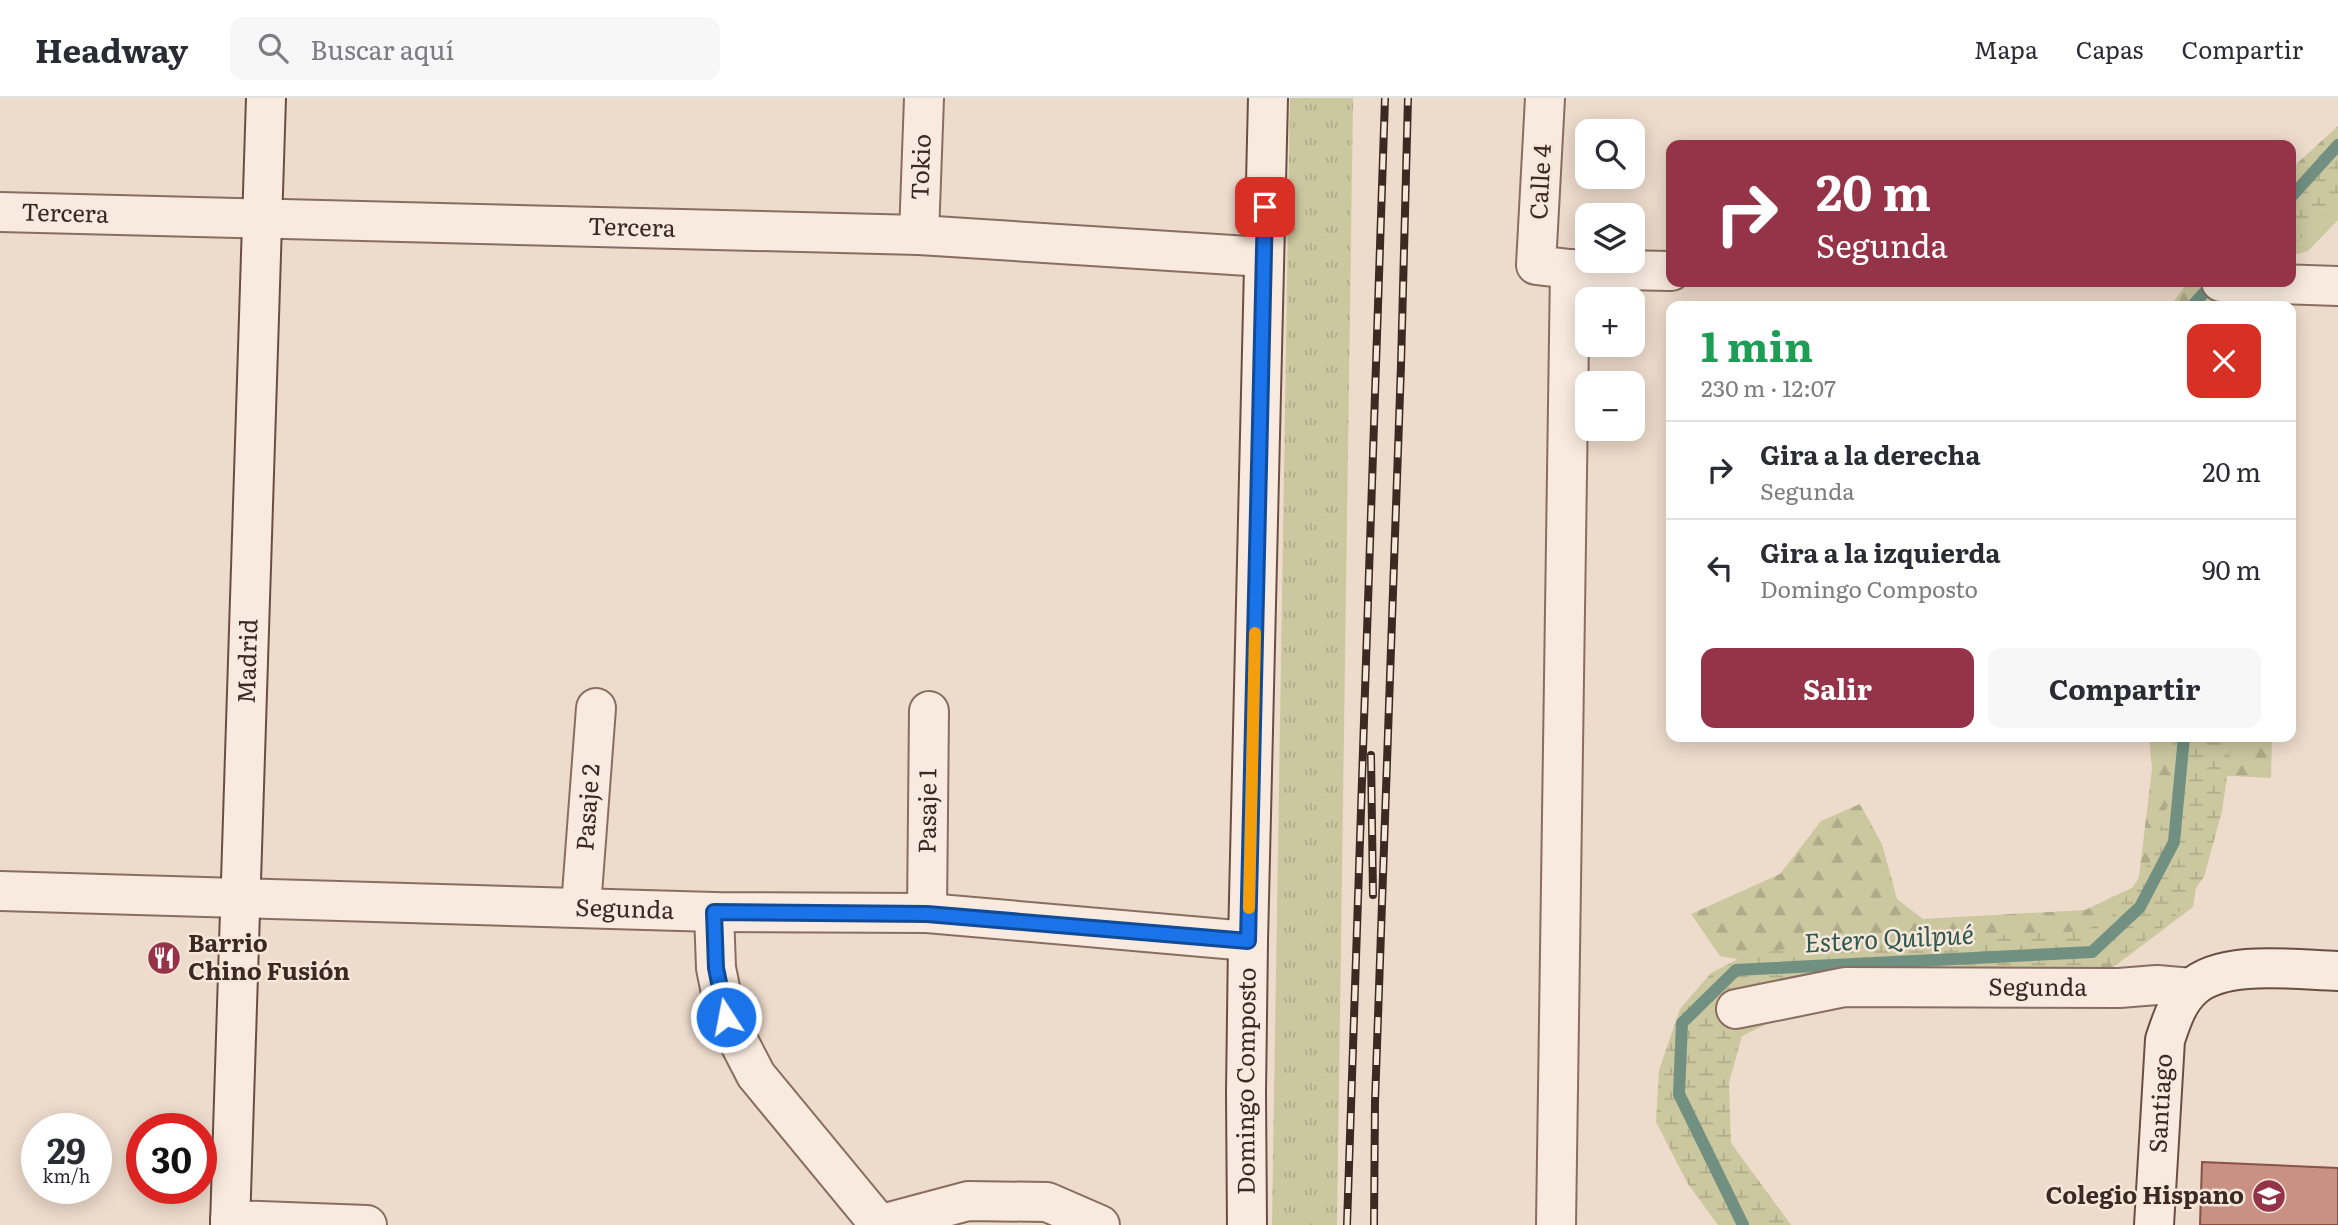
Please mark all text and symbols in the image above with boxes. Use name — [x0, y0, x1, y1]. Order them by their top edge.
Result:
search box — [230, 17, 720, 80]
text: Headway — [35, 24, 188, 73]
icon: search — [254, 29, 292, 67]
text: Buscar aquí — [310, 29, 454, 68]
text: Mapa — [1974, 31, 2038, 66]
text: Capas — [2076, 31, 2143, 66]
text: Compartir — [2181, 31, 2303, 66]
map controls — [1575, 119, 1645, 441]
button: search — [1575, 119, 1645, 189]
street label: Tokio — [900, 133, 938, 201]
street label: Calle 4 — [1519, 143, 1558, 221]
text: 20 m — [1816, 153, 1931, 226]
icon: right — [1701, 168, 1792, 259]
pin — [1235, 177, 1295, 237]
icon: arrive — [1246, 188, 1284, 226]
street label: Tercera — [21, 193, 109, 230]
button: layers — [1575, 203, 1645, 273]
street label: Tercera — [588, 207, 676, 244]
text: Segunda — [1816, 220, 1948, 268]
button: + — [1575, 287, 1645, 357]
text: 1 min — [1701, 313, 1813, 375]
button: close — [2187, 324, 2261, 398]
text: 230 m · 12:07 — [1701, 370, 1836, 404]
button: − — [1575, 371, 1645, 441]
text: Gira a la derecha — [1760, 434, 1980, 473]
icon: right — [1701, 451, 1739, 489]
text: 20 m — [2202, 451, 2261, 490]
text: Segunda — [1760, 473, 1855, 507]
text: Gira a la izquierda — [1760, 532, 2001, 571]
icon: left — [1701, 549, 1739, 587]
text: 90 m — [2202, 549, 2261, 588]
text: Domingo Composto — [1760, 571, 1978, 605]
street label: Madrid — [227, 618, 264, 704]
button: Salir — [1701, 648, 1974, 728]
button: Compartir — [1988, 648, 2261, 728]
street label: Pasaje 2 — [565, 762, 607, 852]
street label: Pasaje 1 — [908, 768, 943, 854]
street label: Segunda — [575, 888, 675, 926]
water label: Estero Quilpué — [1803, 913, 1975, 960]
place label: Barrio Chino Fusión — [188, 924, 350, 987]
restaurant icon: Barrio Chino Fusión — [145, 939, 183, 977]
street label: Domingo Composto — [1226, 967, 1263, 1195]
street label: Segunda — [1988, 968, 2087, 1003]
position arrow — [689, 980, 763, 1054]
street label: Santiago — [2138, 1052, 2179, 1154]
speed limit sign: 30 — [126, 1113, 217, 1204]
text: 29 — [47, 1123, 86, 1175]
text: km/h — [43, 1162, 90, 1189]
place label: Colegio Hispano — [2045, 1176, 2244, 1211]
school or university icon: Colegio Hispano — [2250, 1177, 2288, 1215]

